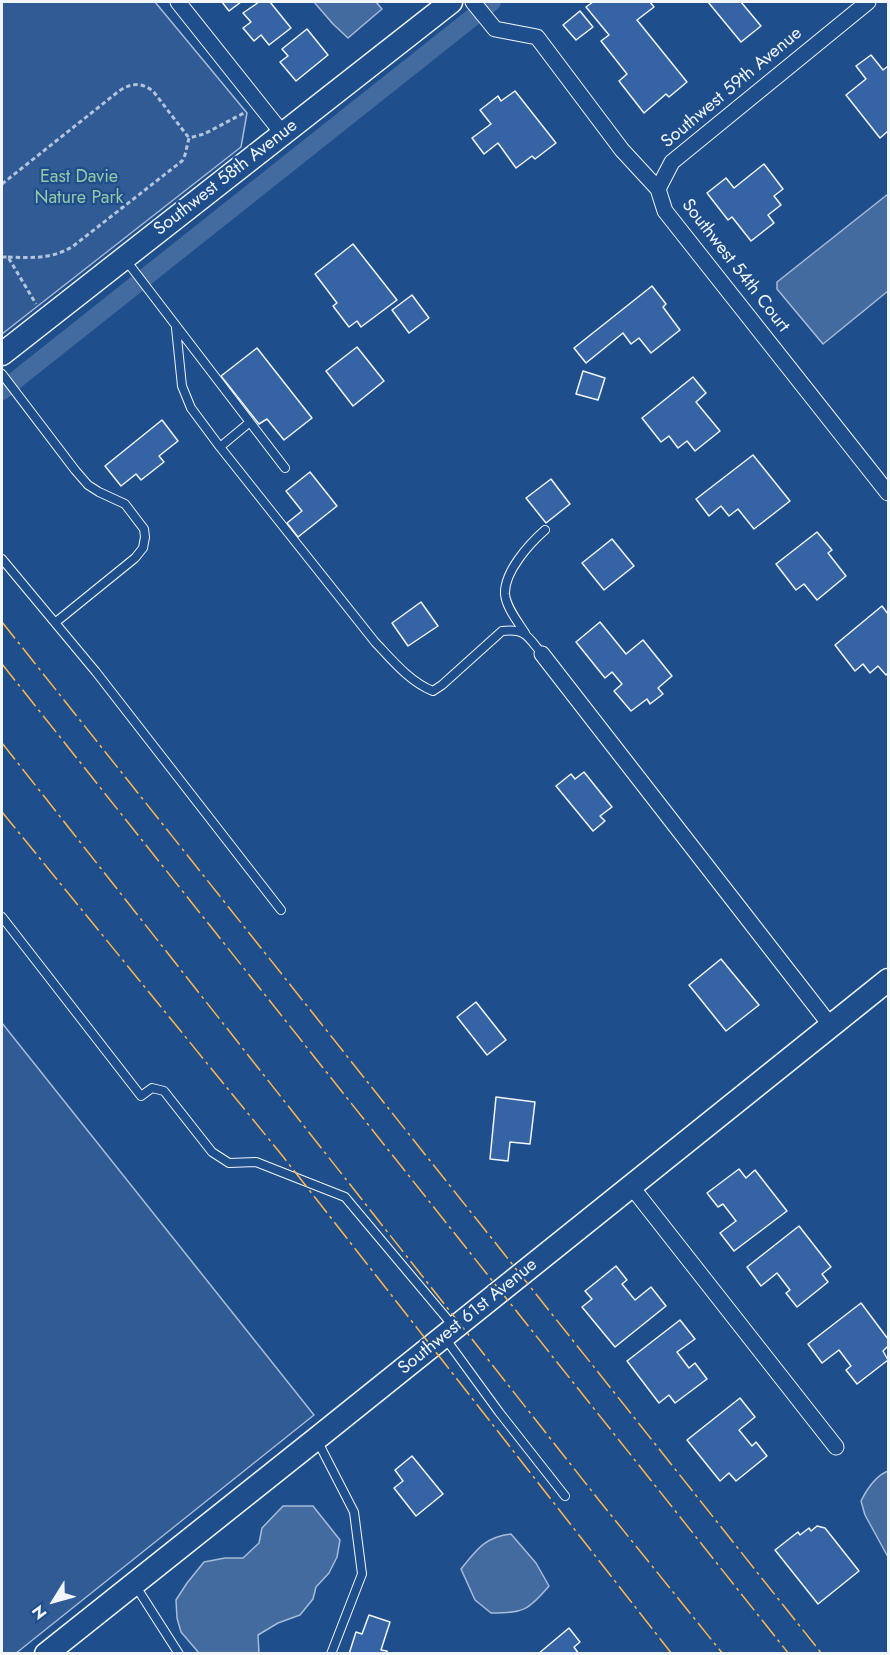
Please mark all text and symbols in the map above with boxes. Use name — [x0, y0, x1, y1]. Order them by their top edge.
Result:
street label: Southwest 59th Avenue — [657, 23, 807, 153]
street label: Southwest 58th Avenue — [150, 115, 302, 241]
park label: East Davie Nature Park — [34, 167, 124, 210]
street label: Southwest 54th Court — [676, 195, 794, 337]
street label: Southwest 61st Avenue — [394, 1254, 542, 1380]
north arrow — [24, 1571, 84, 1631]
text: N — [26, 1600, 52, 1624]

